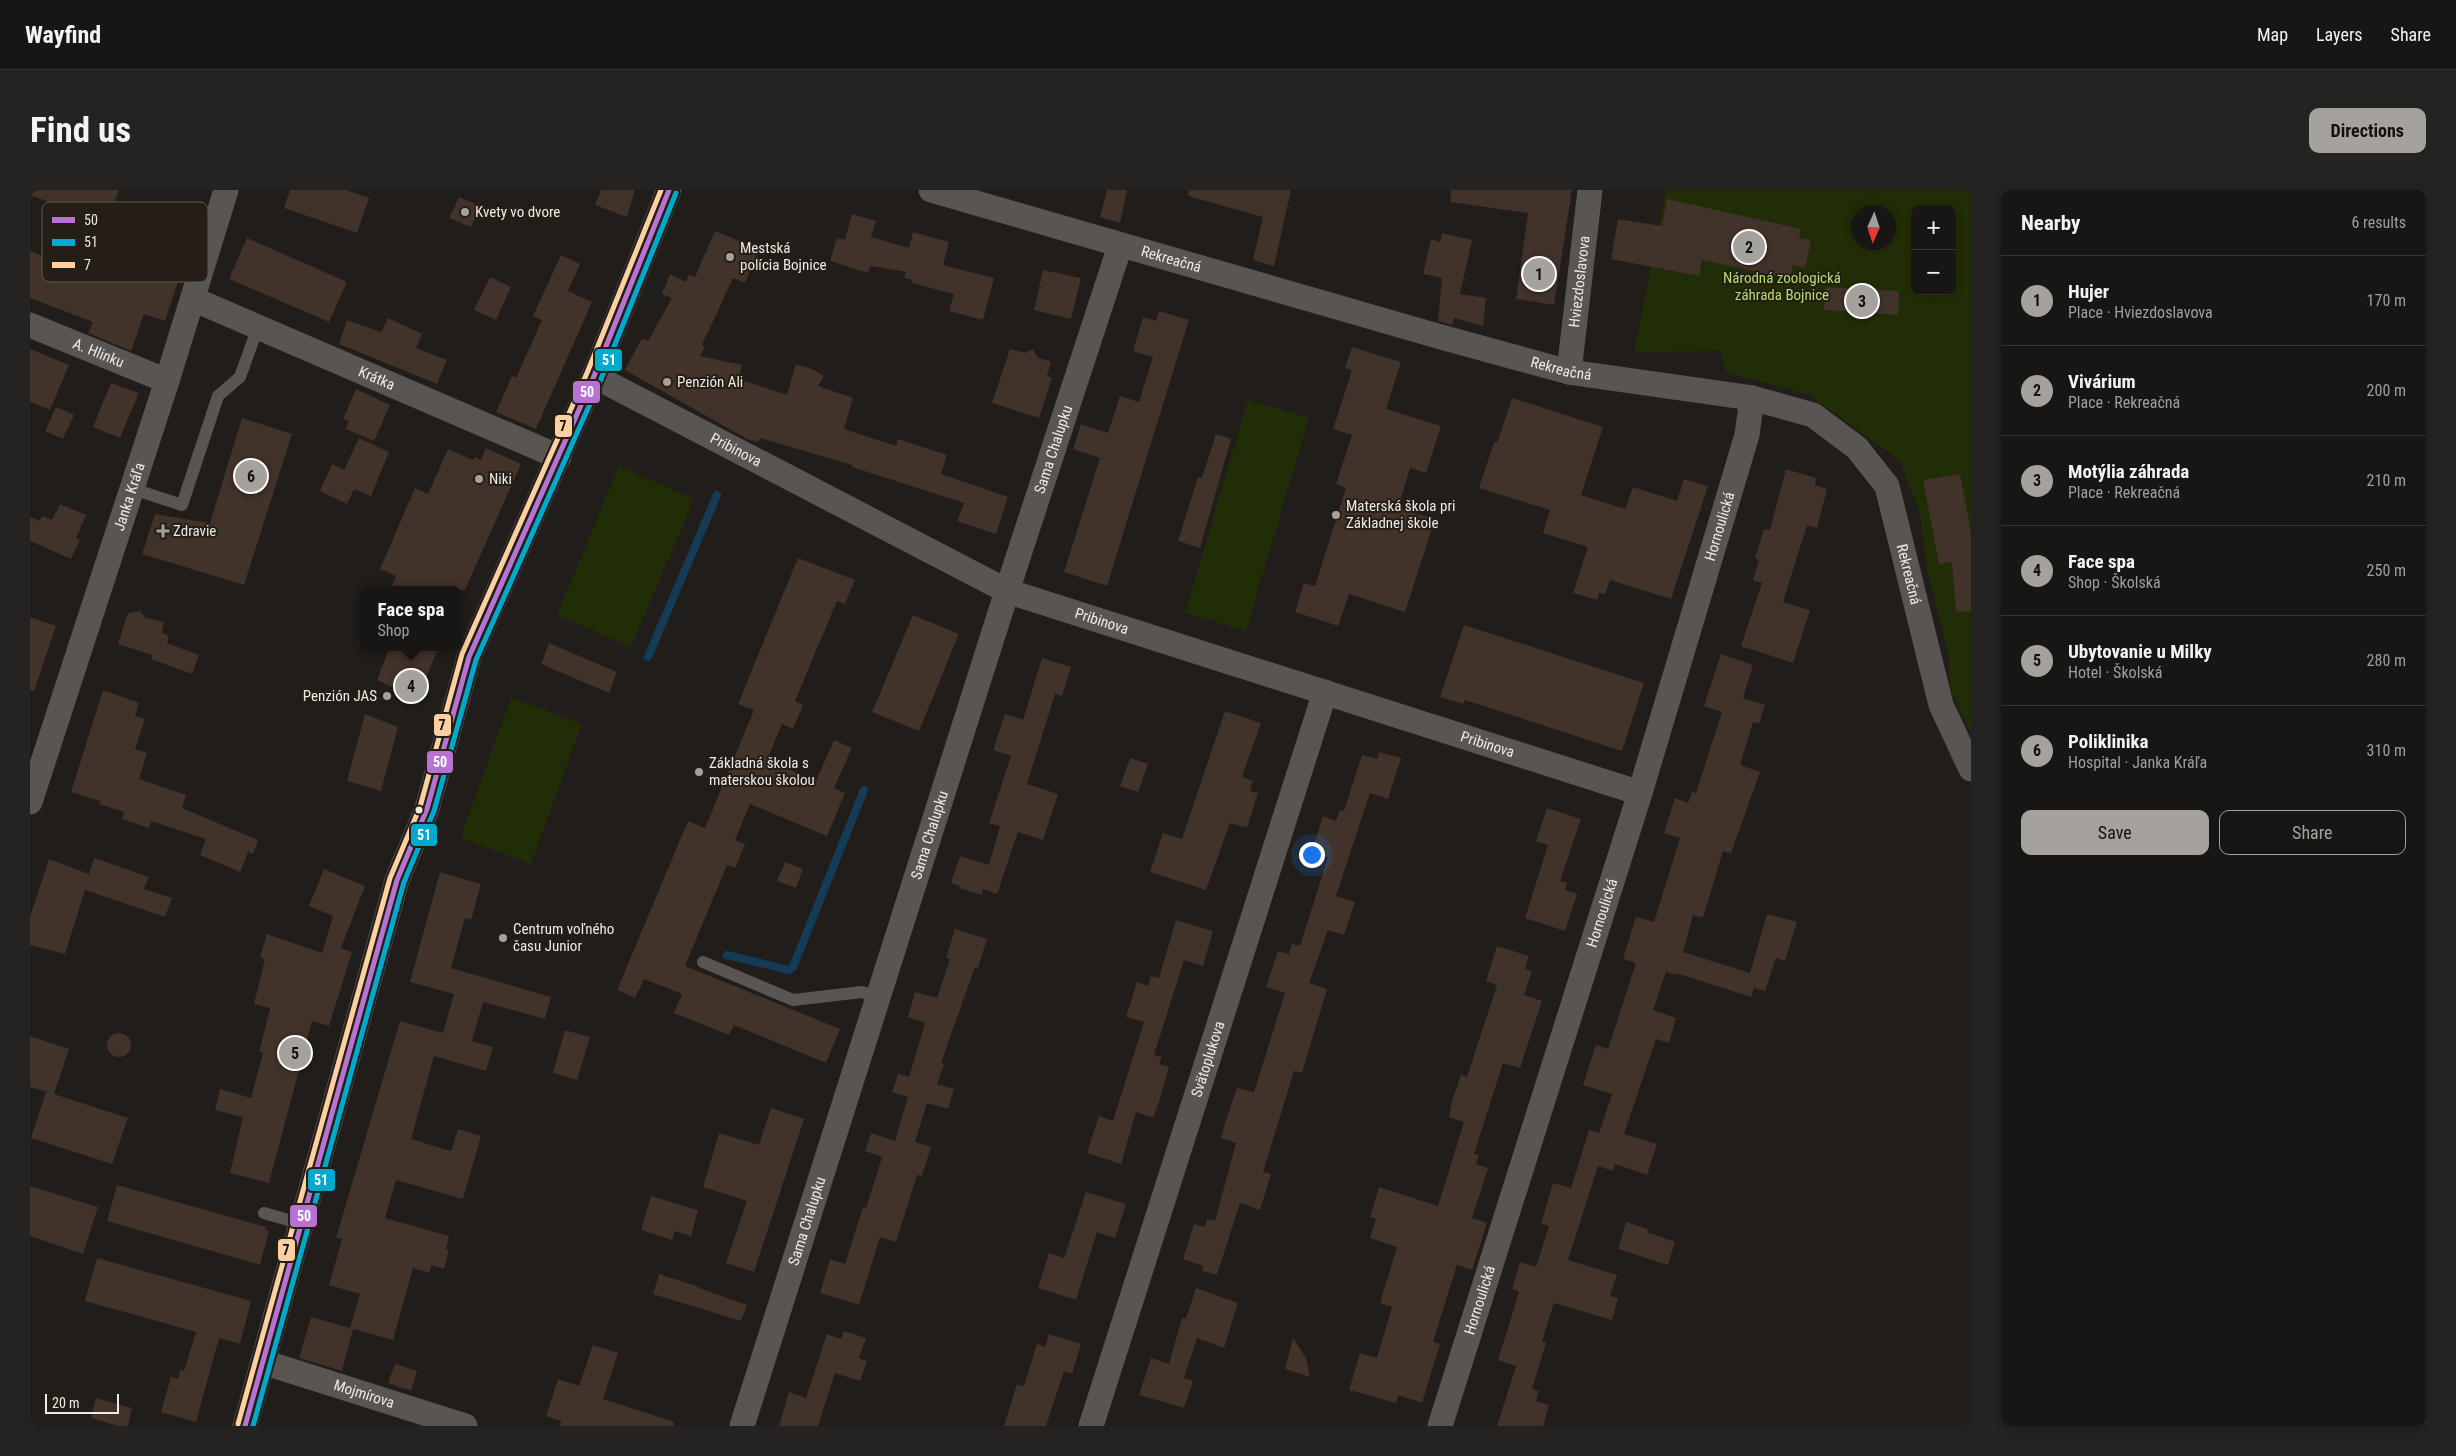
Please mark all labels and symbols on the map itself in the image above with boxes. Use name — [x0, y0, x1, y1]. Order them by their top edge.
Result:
legend — [42, 202, 208, 282]
place label: Kvety vo dvore — [475, 203, 560, 221]
north arrow — [1851, 205, 1896, 250]
marker: Kvety vo dvore — [459, 206, 471, 218]
text: 50 — [84, 212, 98, 228]
pin: 2 — [1733, 228, 1765, 266]
text: 51 — [84, 234, 98, 250]
street label: Hviezdoslavova — [1565, 235, 1594, 328]
place label: Mestská polícia Bojnice — [740, 239, 827, 274]
street label: Rekreačná — [1139, 242, 1203, 276]
marker: Mestská polícia Bojnice — [724, 251, 736, 263]
pin: 1 — [1523, 255, 1555, 293]
text: 7 — [84, 257, 91, 273]
park label: Národná zoologická záhrada Bojnice — [1723, 269, 1841, 304]
pin: 3 — [1846, 282, 1878, 320]
street label: A. Hlinku — [70, 335, 127, 371]
line badge: 51 — [594, 348, 623, 372]
text: 51 — [602, 352, 616, 368]
street label: Rekreačná — [1529, 353, 1592, 384]
street label: Krátka — [356, 362, 398, 394]
place label: Penzión Ali — [677, 373, 743, 391]
marker: Penzión Ali — [661, 376, 673, 388]
line badge: 50 — [572, 380, 601, 404]
text: 50 — [580, 384, 594, 400]
street label: Sama Chalupku — [1030, 403, 1076, 496]
line badge: 7 — [554, 414, 573, 438]
text: 7 — [559, 418, 567, 434]
street label: Pribinova — [707, 429, 765, 471]
pin: 6 — [235, 457, 267, 495]
street label: Janka Kráľa — [110, 460, 149, 533]
place label: Niki — [489, 470, 512, 488]
marker: Niki — [473, 473, 485, 485]
street label: Hornoulická — [1701, 490, 1738, 563]
place label: Materská škola pri Základnej škole — [1346, 497, 1455, 532]
marker: Materská škola pri Základnej škole — [1330, 509, 1342, 521]
place label: Zdravie — [173, 522, 216, 540]
marker: Zdravie — [157, 525, 169, 537]
street label: Rekreačná — [1893, 542, 1925, 606]
street label: Pribinova — [1073, 604, 1131, 638]
pin: 4 — [395, 667, 427, 705]
place label: Penzión JAS — [303, 687, 377, 705]
marker: Penzión JAS — [381, 690, 393, 702]
line badge: 7 — [433, 713, 452, 737]
text: 7 — [438, 717, 446, 733]
street label: Pribinova — [1458, 727, 1517, 761]
line badge: 50 — [426, 750, 454, 774]
text: 50 — [433, 754, 447, 770]
place label: Základná škola s materskou školou — [709, 754, 815, 789]
marker: Základná škola s materskou školou — [693, 766, 705, 778]
street label: Sama Chalupku — [907, 788, 952, 882]
unlabelled marker — [414, 805, 424, 815]
line badge: 51 — [410, 823, 438, 847]
text: 51 — [417, 827, 431, 843]
your location — [1299, 842, 1325, 868]
street label: Hornoulická — [1583, 876, 1621, 950]
place label: Centrum voľného času Junior — [513, 920, 614, 955]
marker: Centrum voľného času Junior — [497, 932, 509, 944]
street label: Svätoplukova — [1187, 1019, 1229, 1100]
pin: 5 — [279, 1034, 311, 1072]
line badge: 51 — [307, 1168, 336, 1192]
text: 51 — [314, 1172, 328, 1188]
street label: Sama Chalupku — [785, 1174, 830, 1268]
line badge: 50 — [289, 1204, 318, 1228]
text: 50 — [297, 1208, 311, 1224]
line badge: 7 — [277, 1238, 296, 1262]
text: 7 — [282, 1242, 290, 1258]
street label: Hornoulická — [1460, 1263, 1499, 1337]
street label: Mojmírova — [332, 1376, 397, 1412]
scale bar — [45, 1391, 119, 1414]

